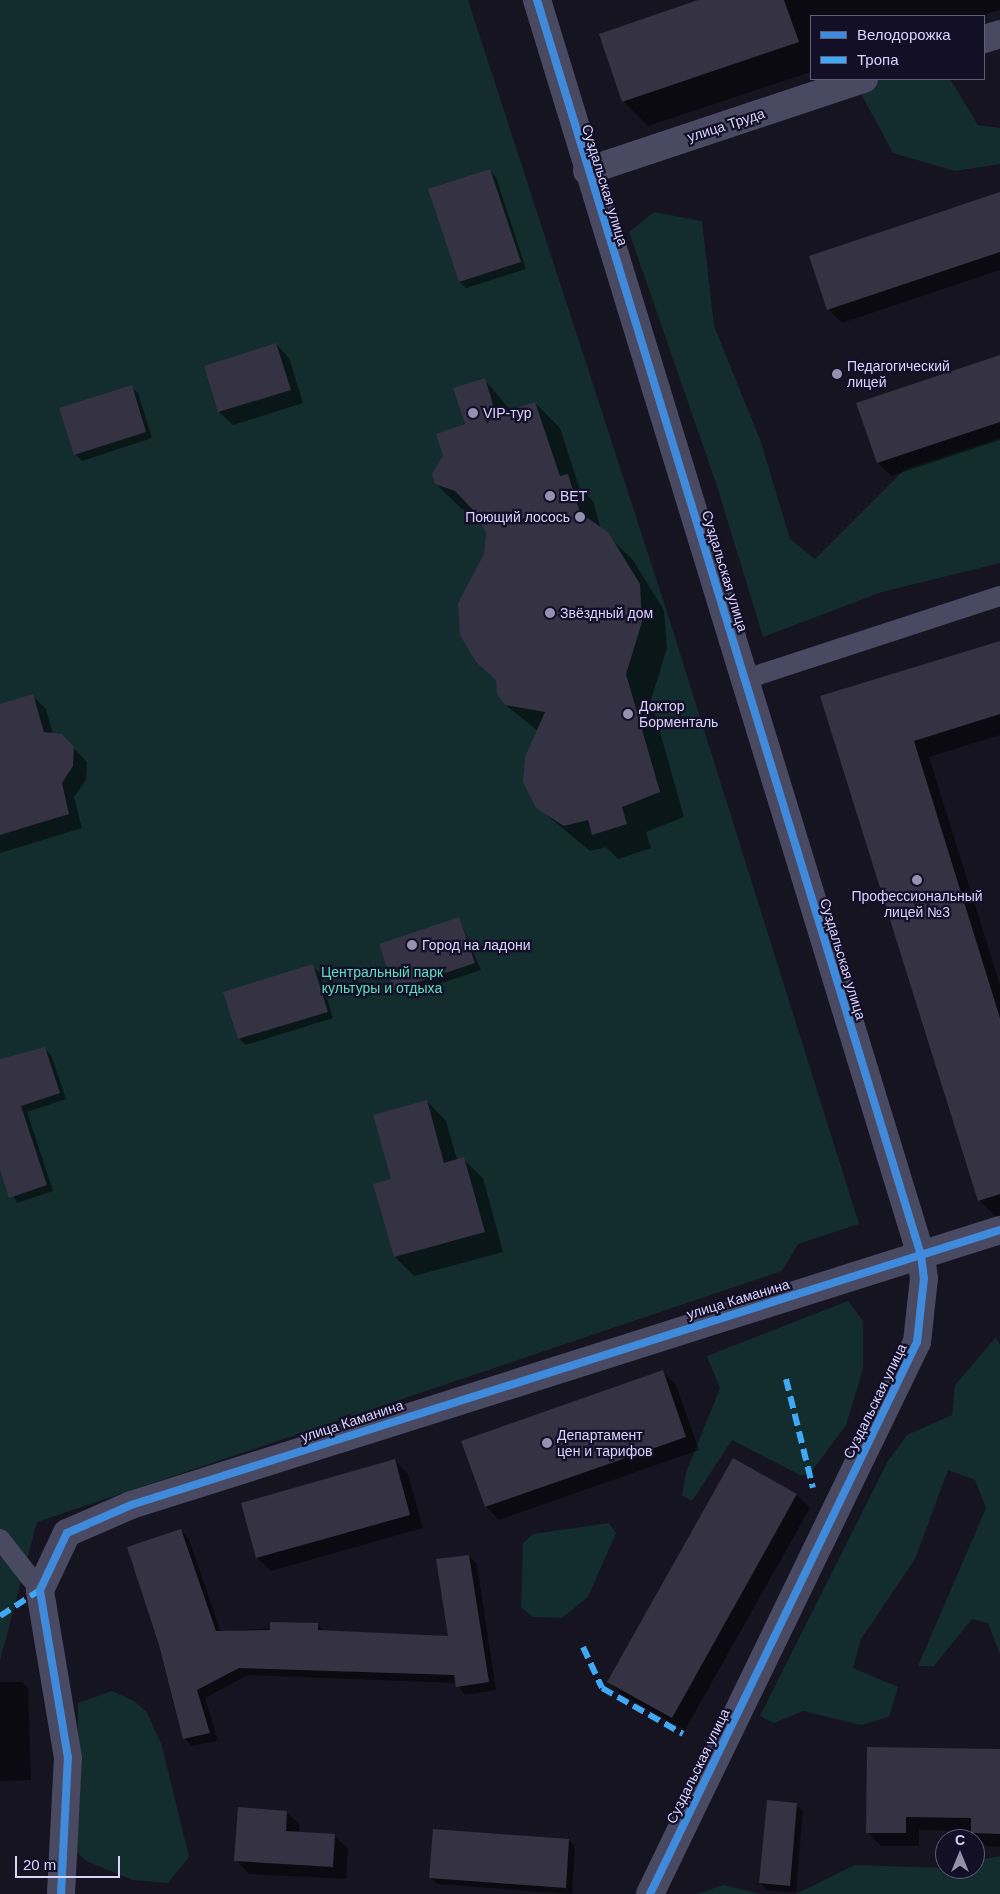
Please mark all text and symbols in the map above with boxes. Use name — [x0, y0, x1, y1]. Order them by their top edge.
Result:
legend — [810, 15, 985, 80]
text: Велодорожка — [857, 26, 951, 43]
text: Тропа — [857, 51, 898, 68]
street label: улица Труда — [685, 105, 767, 145]
street label: Суздальская улица — [579, 122, 631, 248]
place label: Педагогический лицей — [847, 358, 950, 391]
marker: Педагогический лицей — [831, 368, 843, 380]
place label: VIP-тур — [483, 405, 531, 421]
marker: VIP-тур — [467, 407, 479, 419]
place label: BET — [560, 488, 587, 504]
marker: BET — [544, 490, 556, 502]
street label: Суздальская улица — [699, 508, 751, 634]
place label: Поющий лосось — [465, 509, 570, 525]
marker: Поющий лосось — [574, 511, 586, 523]
place label: Звёздный дом — [560, 605, 653, 621]
marker: Звёздный дом — [544, 607, 556, 619]
place label: Доктор Борменталь — [639, 698, 718, 730]
marker: Доктор Борменталь — [621, 707, 635, 721]
marker: Профессиональный лицей №3 — [911, 874, 923, 886]
place label: Профессиональный лицей №3 — [851, 888, 983, 920]
street label: Суздальская улица — [817, 896, 869, 1022]
place label: Город на ладони — [422, 937, 531, 953]
marker: Город на ладони — [406, 939, 418, 951]
park label: Центральный парк культуры и отдыха — [321, 964, 443, 996]
street label: улица Каманина — [684, 1275, 792, 1323]
street label: Суздальская улица — [840, 1341, 910, 1461]
street label: улица Каманина — [299, 1397, 405, 1445]
place label: Департамент цен и тарифов — [557, 1427, 652, 1460]
marker: Департамент цен и тарифов — [541, 1437, 553, 1449]
street label: Суздальская улица — [663, 1706, 733, 1826]
north arrow — [935, 1829, 985, 1879]
text: С — [955, 1832, 965, 1848]
scale bar — [18, 1846, 122, 1878]
text: 20 m — [23, 1856, 56, 1873]

